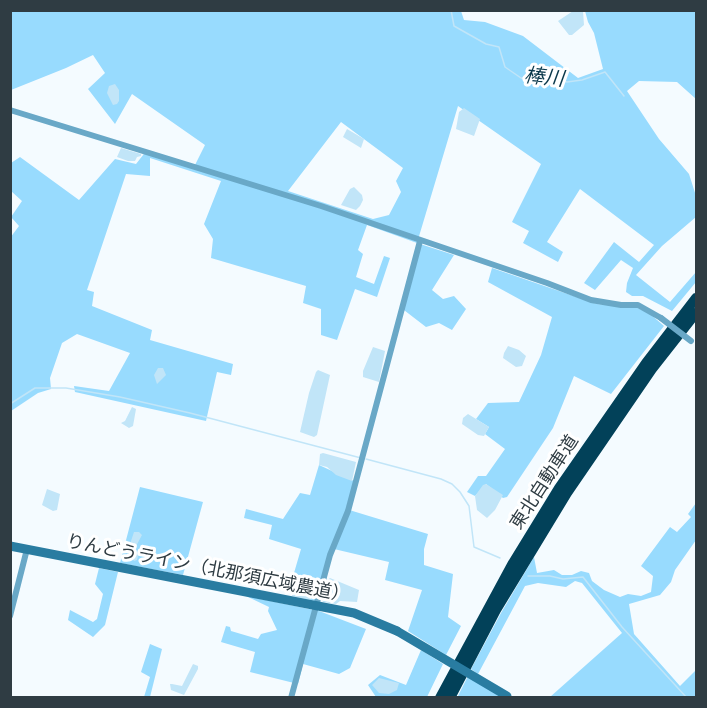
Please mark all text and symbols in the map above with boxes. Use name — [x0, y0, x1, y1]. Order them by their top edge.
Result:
water label: 棒川 — [523, 63, 565, 91]
street label: 東北自動車道 — [506, 431, 582, 533]
street label: りんどうライン（北那須広域農道） — [65, 530, 351, 606]

